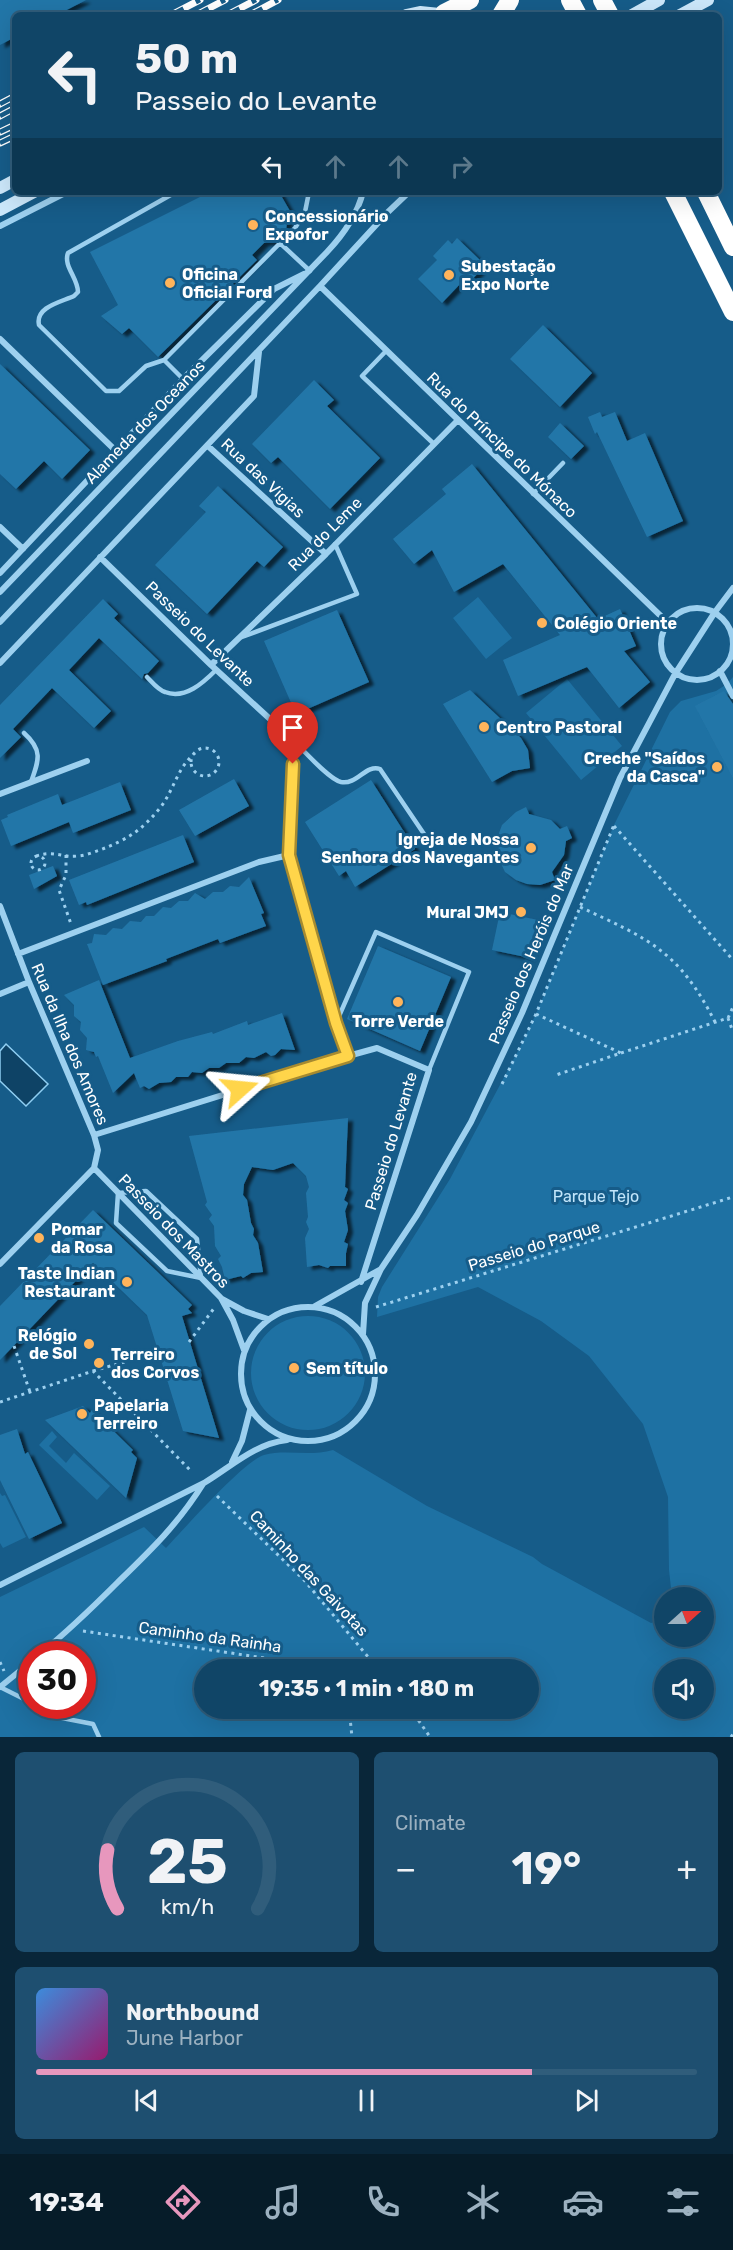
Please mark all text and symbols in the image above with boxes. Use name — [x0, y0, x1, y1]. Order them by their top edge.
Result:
text: 50 m — [135, 34, 238, 84]
icon: left — [36, 36, 114, 114]
text: Passeio do Levante — [135, 85, 377, 117]
icon: left — [256, 150, 289, 183]
icon: ahead — [319, 150, 352, 183]
icon: ahead — [382, 150, 415, 183]
icon: right — [445, 150, 478, 183]
place label: Concessionário Expofor — [265, 207, 389, 244]
marker: Concessionário Expofor — [246, 218, 260, 232]
place label: Subestação Expo Norte — [461, 257, 556, 294]
place label: Oficina Oficial Ford — [182, 265, 272, 302]
marker: Subestação Expo Norte — [442, 268, 456, 282]
marker: Oficina Oficial Ford — [163, 276, 177, 290]
street label: Alameda dos Oceanos — [81, 356, 209, 488]
street label: Rua do Príncipe do Mónaco — [423, 368, 581, 522]
street label: Rua das Vigias — [217, 434, 309, 522]
street label: Rua do Leme — [284, 493, 366, 575]
street label: Passeio do Levante — [142, 577, 258, 691]
place label: Colégio Oriente — [554, 614, 677, 633]
marker: Colégio Oriente — [535, 616, 549, 630]
pin — [267, 702, 318, 764]
icon: arrive — [276, 711, 309, 744]
place label: Centro Pastoral — [496, 718, 622, 737]
marker: Centro Pastoral — [477, 720, 491, 734]
place label: Creche "Saídos da Casca" — [584, 749, 705, 786]
marker: Creche "Saídos da Casca" — [710, 760, 724, 774]
place label: Igreja de Nossa Senhora dos Navegantes — [321, 830, 519, 867]
marker: Igreja de Nossa Senhora dos Navegantes — [524, 841, 538, 855]
street label: Passeio dos Heróis do Mar — [484, 861, 578, 1047]
place label: Mural JMJ — [426, 903, 509, 922]
marker: Mural JMJ — [514, 905, 528, 919]
street label: Rua da Ilha dos Amores — [27, 960, 113, 1128]
marker: Torre Verde — [391, 995, 405, 1009]
place label: Torre Verde — [352, 1012, 444, 1031]
position arrow — [208, 1057, 272, 1121]
street label: Passeio do Levante — [361, 1070, 421, 1212]
street label: Passeio dos Mastros — [115, 1170, 233, 1292]
park label: Parque Tejo — [553, 1187, 639, 1206]
street label: Passeio do Parque — [466, 1217, 602, 1275]
place label: Pomar da Rosa — [51, 1220, 113, 1257]
marker: Pomar da Rosa — [32, 1231, 46, 1245]
place label: Taste Indian Restaurant — [18, 1264, 116, 1301]
marker: Taste Indian Restaurant — [120, 1275, 134, 1289]
place label: Relógio de Sol — [18, 1326, 77, 1363]
marker: Relógio de Sol — [82, 1337, 96, 1351]
place label: Terreiro dos Corvos — [111, 1345, 199, 1382]
marker: Terreiro dos Corvos — [92, 1356, 106, 1370]
place label: Sem título — [306, 1359, 388, 1378]
marker: Sem título — [287, 1361, 301, 1375]
place label: Papelaria Terreiro — [94, 1396, 169, 1433]
marker: Papelaria Terreiro — [75, 1407, 89, 1421]
street label: Caminho das Gaivotas — [246, 1506, 372, 1640]
north arrow — [654, 1587, 714, 1647]
map controls — [654, 1587, 714, 1719]
street label: Caminho da Rainha — [137, 1618, 283, 1656]
speed limit sign: 30 — [18, 1641, 96, 1719]
button: sound — [654, 1659, 714, 1719]
text: 19:35 · 1 min · 180 m — [259, 1675, 474, 1702]
text: Climate — [395, 1811, 466, 1835]
text: 25 — [147, 1825, 227, 1899]
text: 19° — [512, 1842, 581, 1895]
text: − — [395, 1849, 416, 1888]
text: + — [676, 1849, 697, 1888]
text: km/h — [160, 1894, 214, 1919]
text: Northbound — [126, 1999, 259, 2026]
text: June Harbor — [126, 2026, 243, 2050]
icon: previous — [130, 2084, 163, 2117]
icon: pause — [350, 2084, 383, 2117]
icon: next — [570, 2084, 603, 2117]
icon: directions — [162, 2181, 204, 2223]
icon: music — [262, 2181, 304, 2223]
icon: phone — [362, 2181, 404, 2223]
icon: climate — [462, 2181, 504, 2223]
icon: car — [562, 2181, 604, 2223]
icon: filters — [662, 2181, 704, 2223]
text: 19:34 — [29, 2186, 104, 2218]

